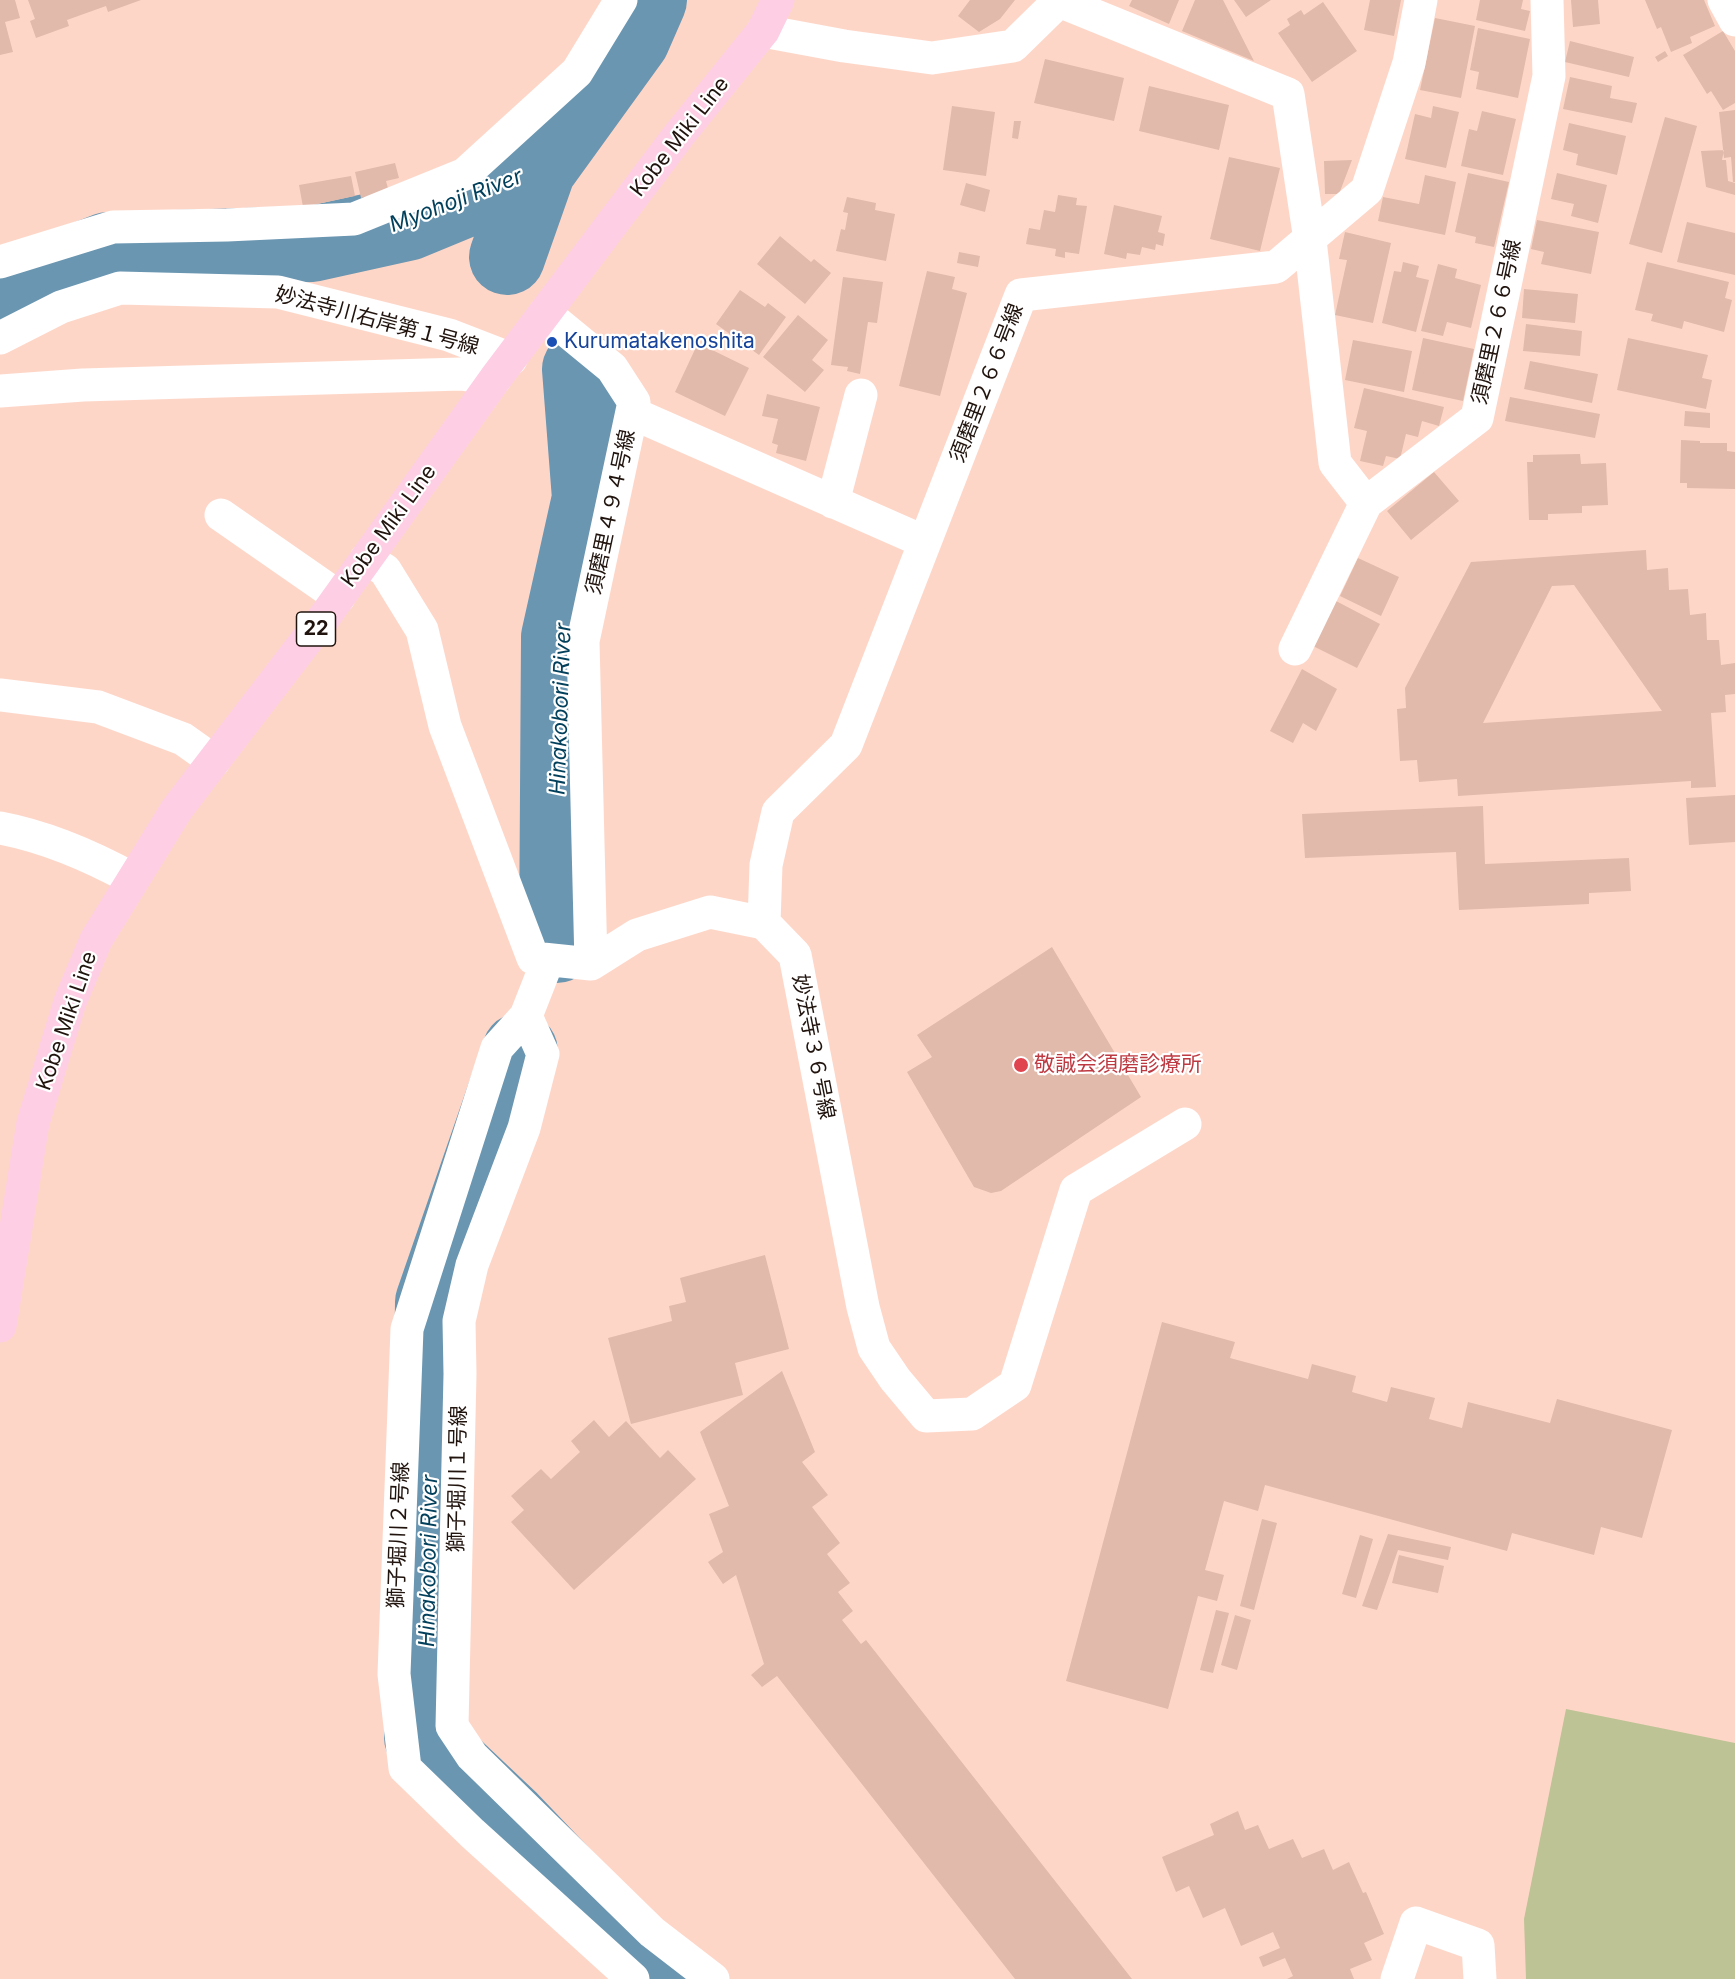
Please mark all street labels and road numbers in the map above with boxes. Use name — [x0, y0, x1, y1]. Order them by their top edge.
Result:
street label: Kobe Miki Line — [625, 72, 735, 202]
street label: 須磨里２６６号線 — [1467, 237, 1527, 407]
street label: 妙法寺川右岸第１号線 — [272, 282, 482, 360]
street label: 須磨里２６６号線 — [945, 300, 1029, 466]
street label: 須磨里４９４号線 — [581, 427, 641, 597]
street label: Kobe Miki Line — [336, 460, 442, 592]
road number: 22 — [296, 612, 336, 646]
street label: Kobe Miki Line — [31, 948, 103, 1094]
street label: 妙法寺３６号線 — [787, 972, 839, 1122]
street label: 獅子堀川１号線 — [444, 1405, 472, 1553]
street label: 獅子堀川２号線 — [384, 1461, 414, 1609]

